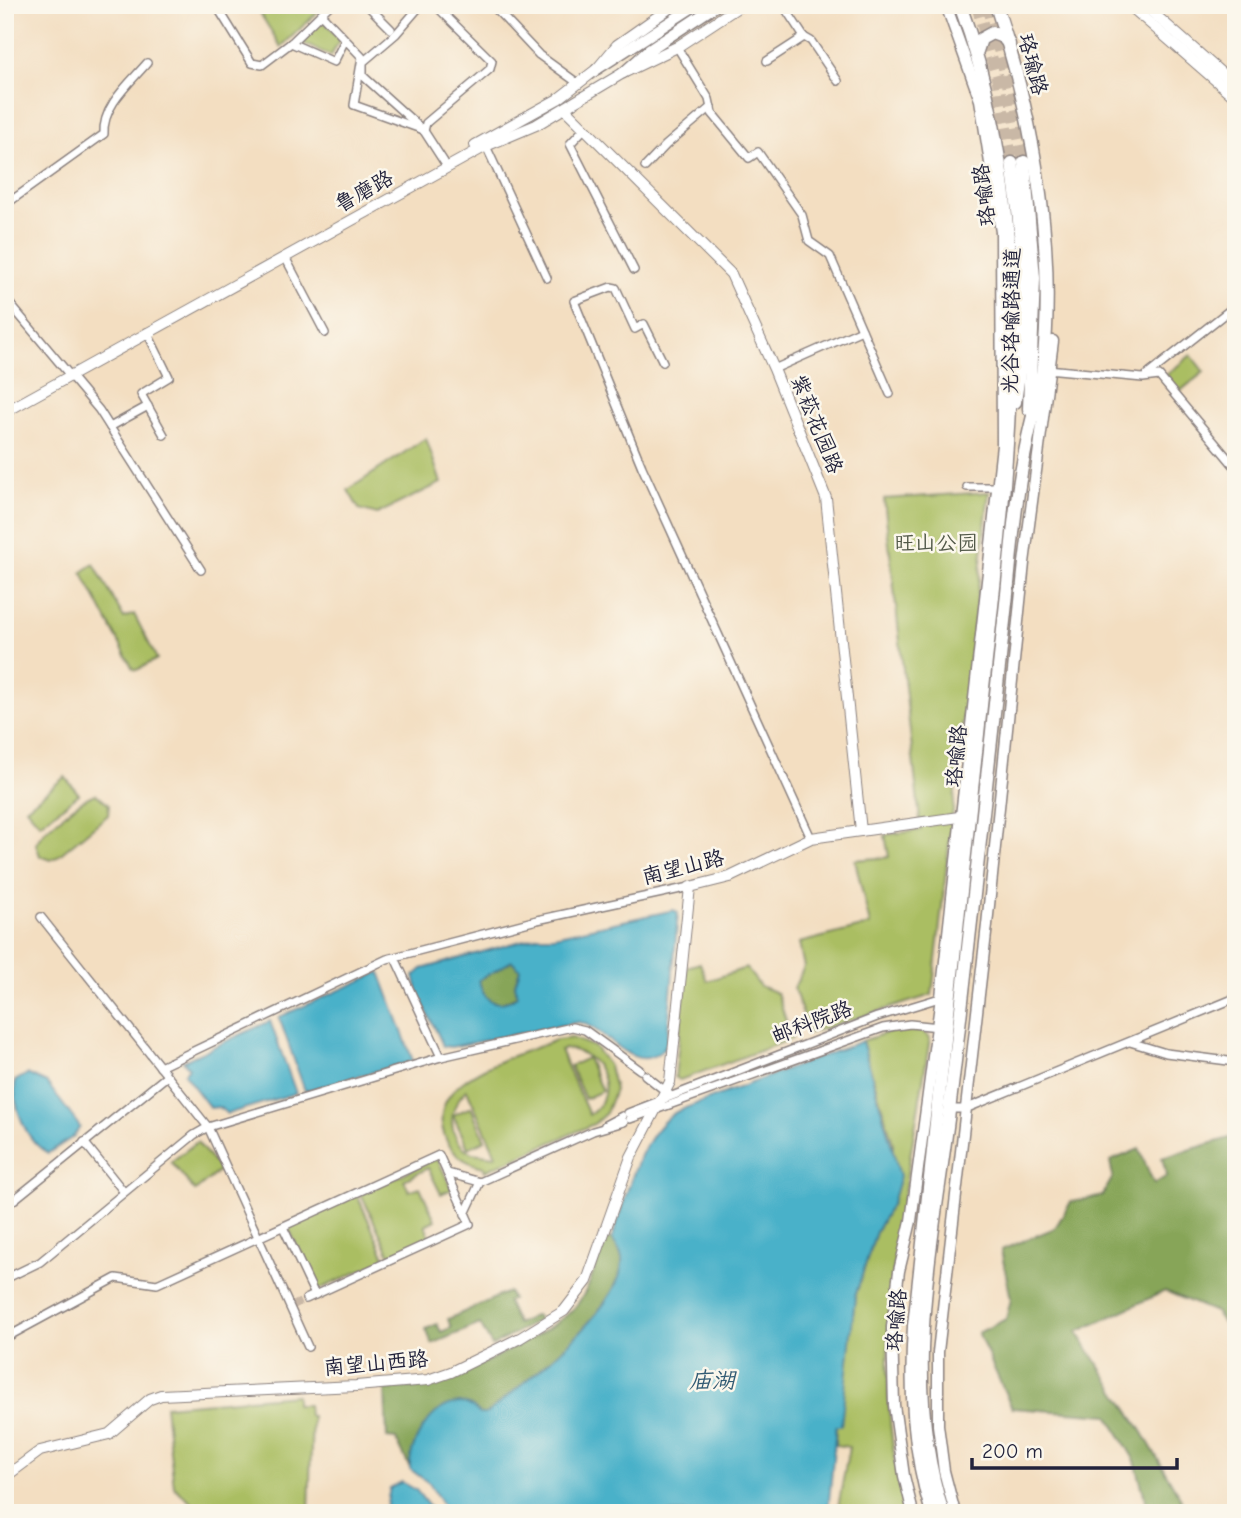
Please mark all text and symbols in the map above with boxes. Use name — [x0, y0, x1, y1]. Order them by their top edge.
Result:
street label: 珞瑜路 — [1014, 31, 1052, 97]
street label: 珞喻路 — [968, 162, 1000, 228]
street label: 鲁磨路 — [331, 165, 397, 217]
street label: 光谷珞喻路通道 — [998, 247, 1024, 395]
street label: 紫菘花园路 — [786, 371, 848, 477]
park label: 旺山公园 — [894, 531, 978, 555]
street label: 珞喻路 — [941, 723, 971, 789]
street label: 南望山路 — [639, 845, 727, 889]
street label: 邮科院路 — [768, 996, 856, 1048]
street label: 珞喻路 — [881, 1288, 911, 1352]
street label: 南望山西路 — [323, 1346, 429, 1380]
water label: 庙湖 — [689, 1367, 737, 1394]
scale bar — [972, 1427, 1176, 1471]
text: 200 m — [982, 1439, 1043, 1463]

